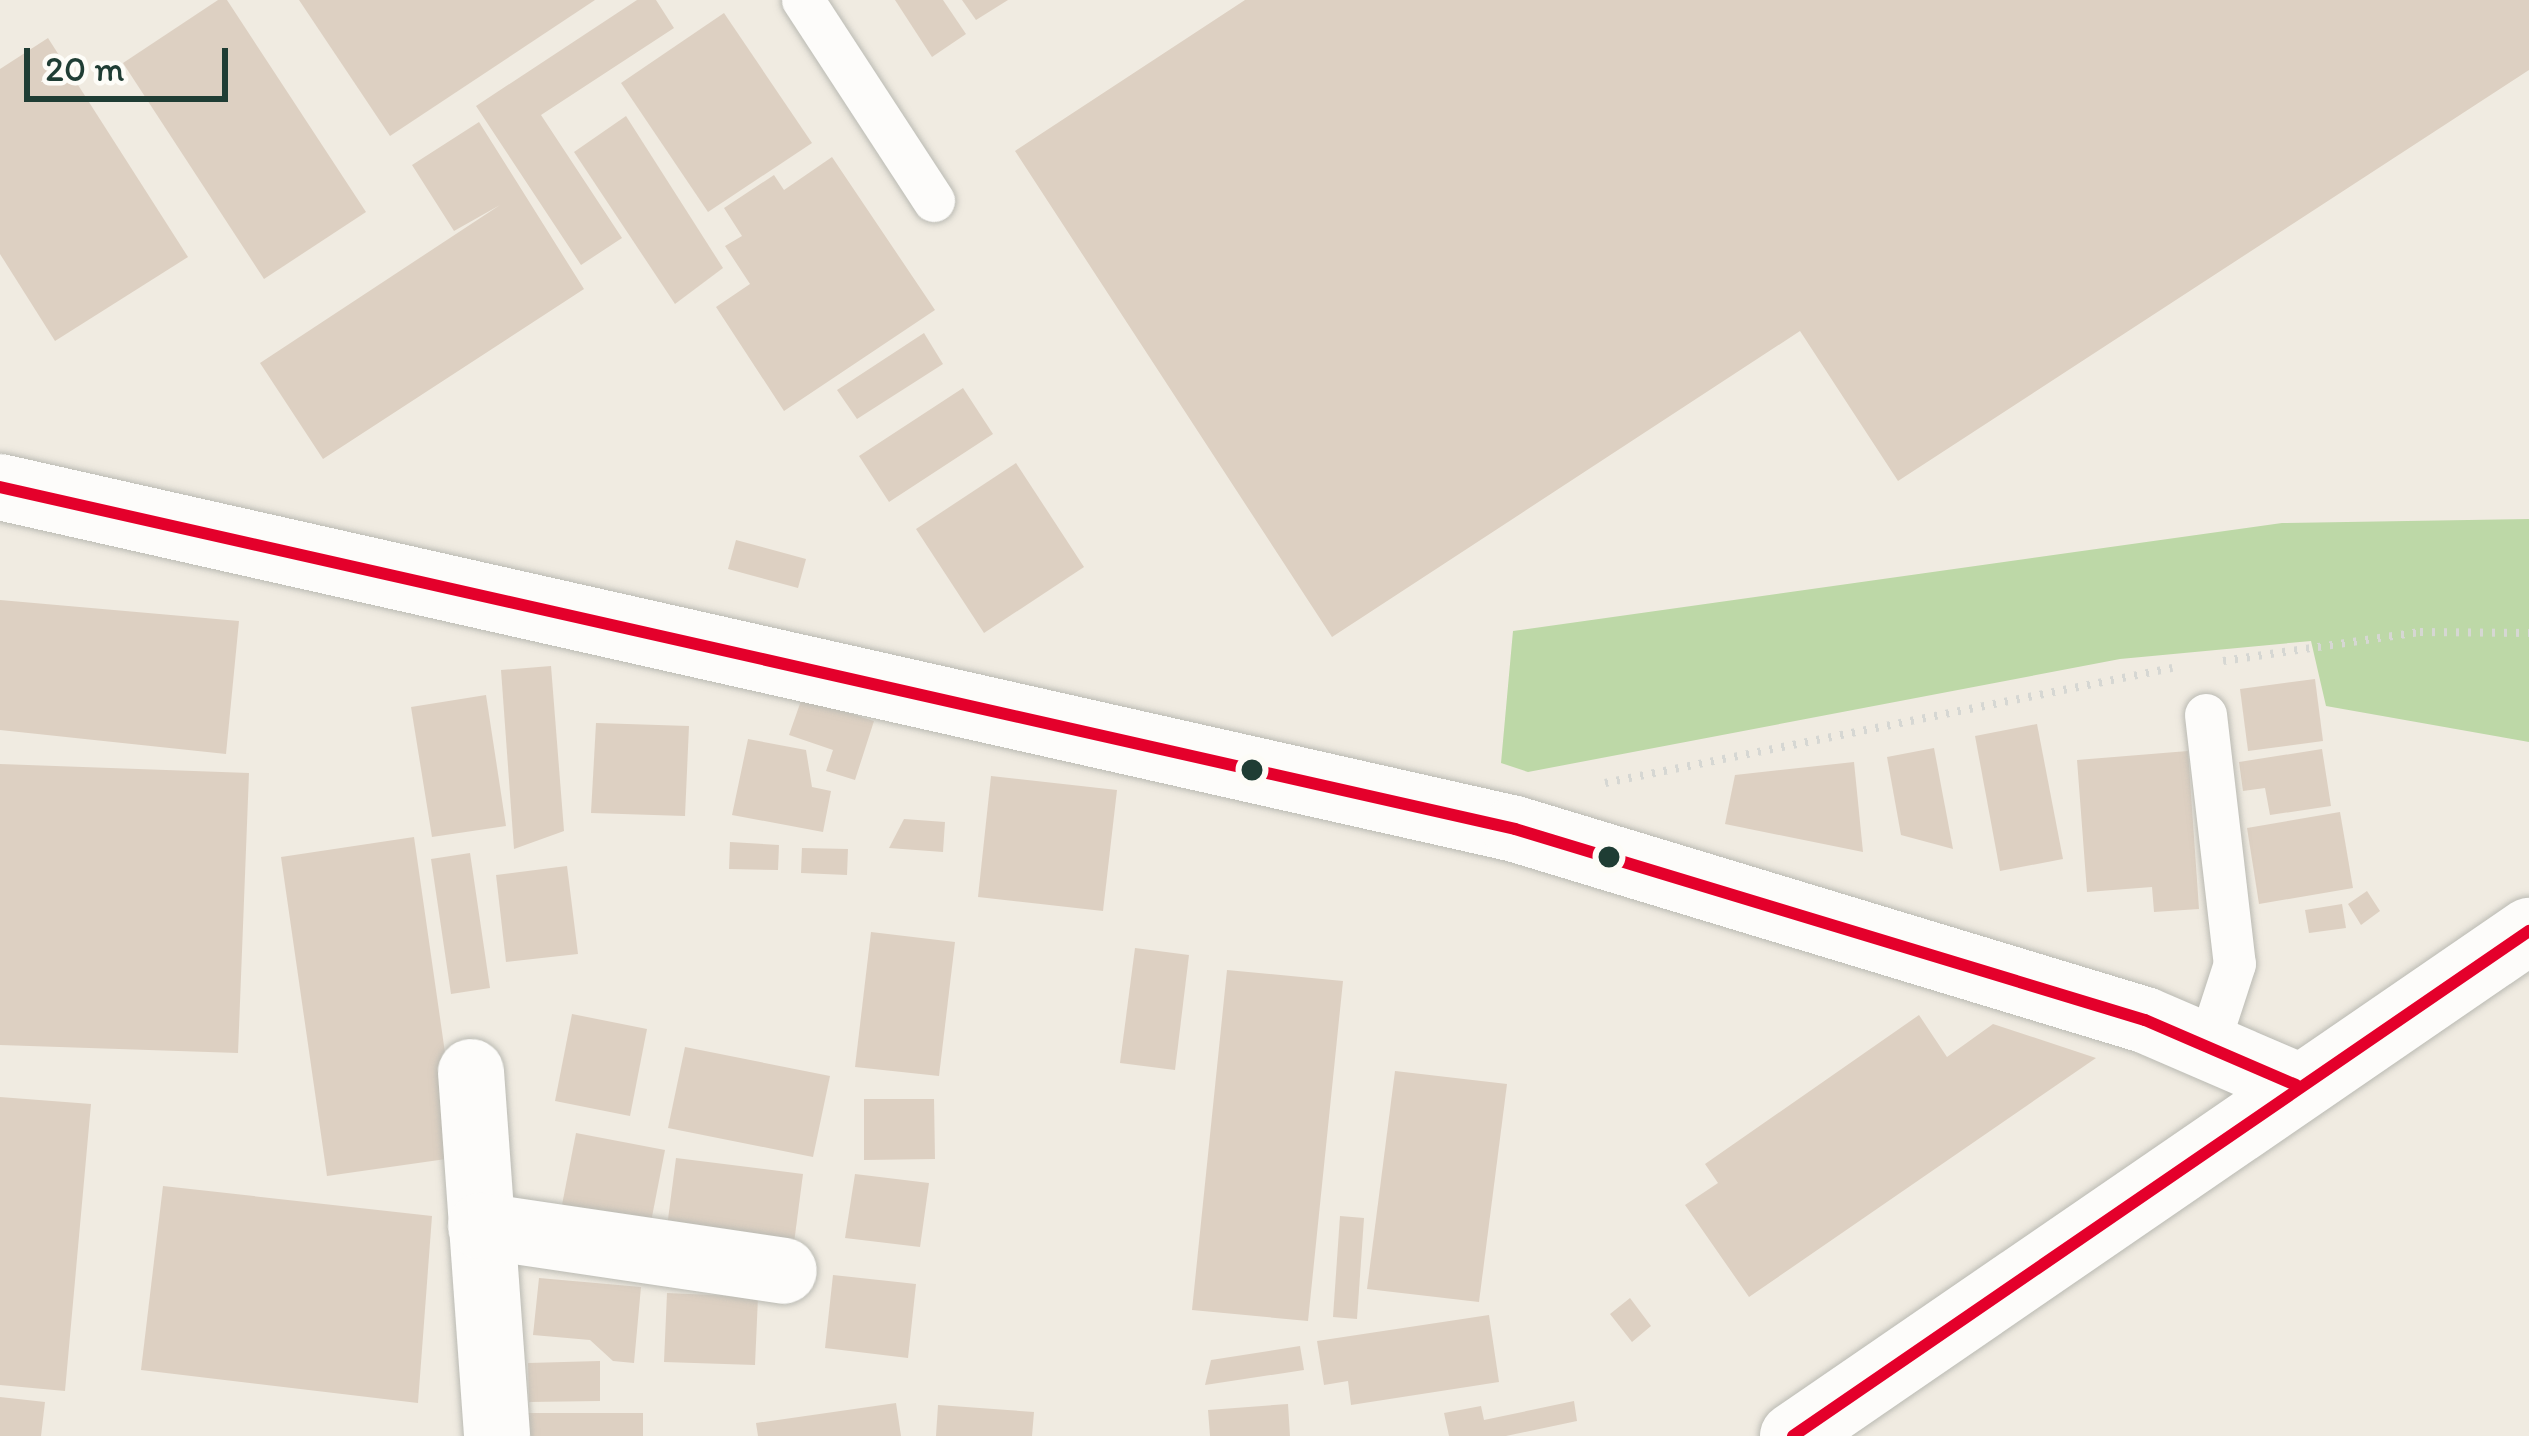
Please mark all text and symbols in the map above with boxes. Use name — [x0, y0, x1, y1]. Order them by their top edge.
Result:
scale bar — [30, 24, 234, 98]
text: 20 m — [45, 47, 125, 90]
unlabelled marker — [1241, 759, 1263, 781]
unlabelled marker — [1598, 846, 1620, 868]

